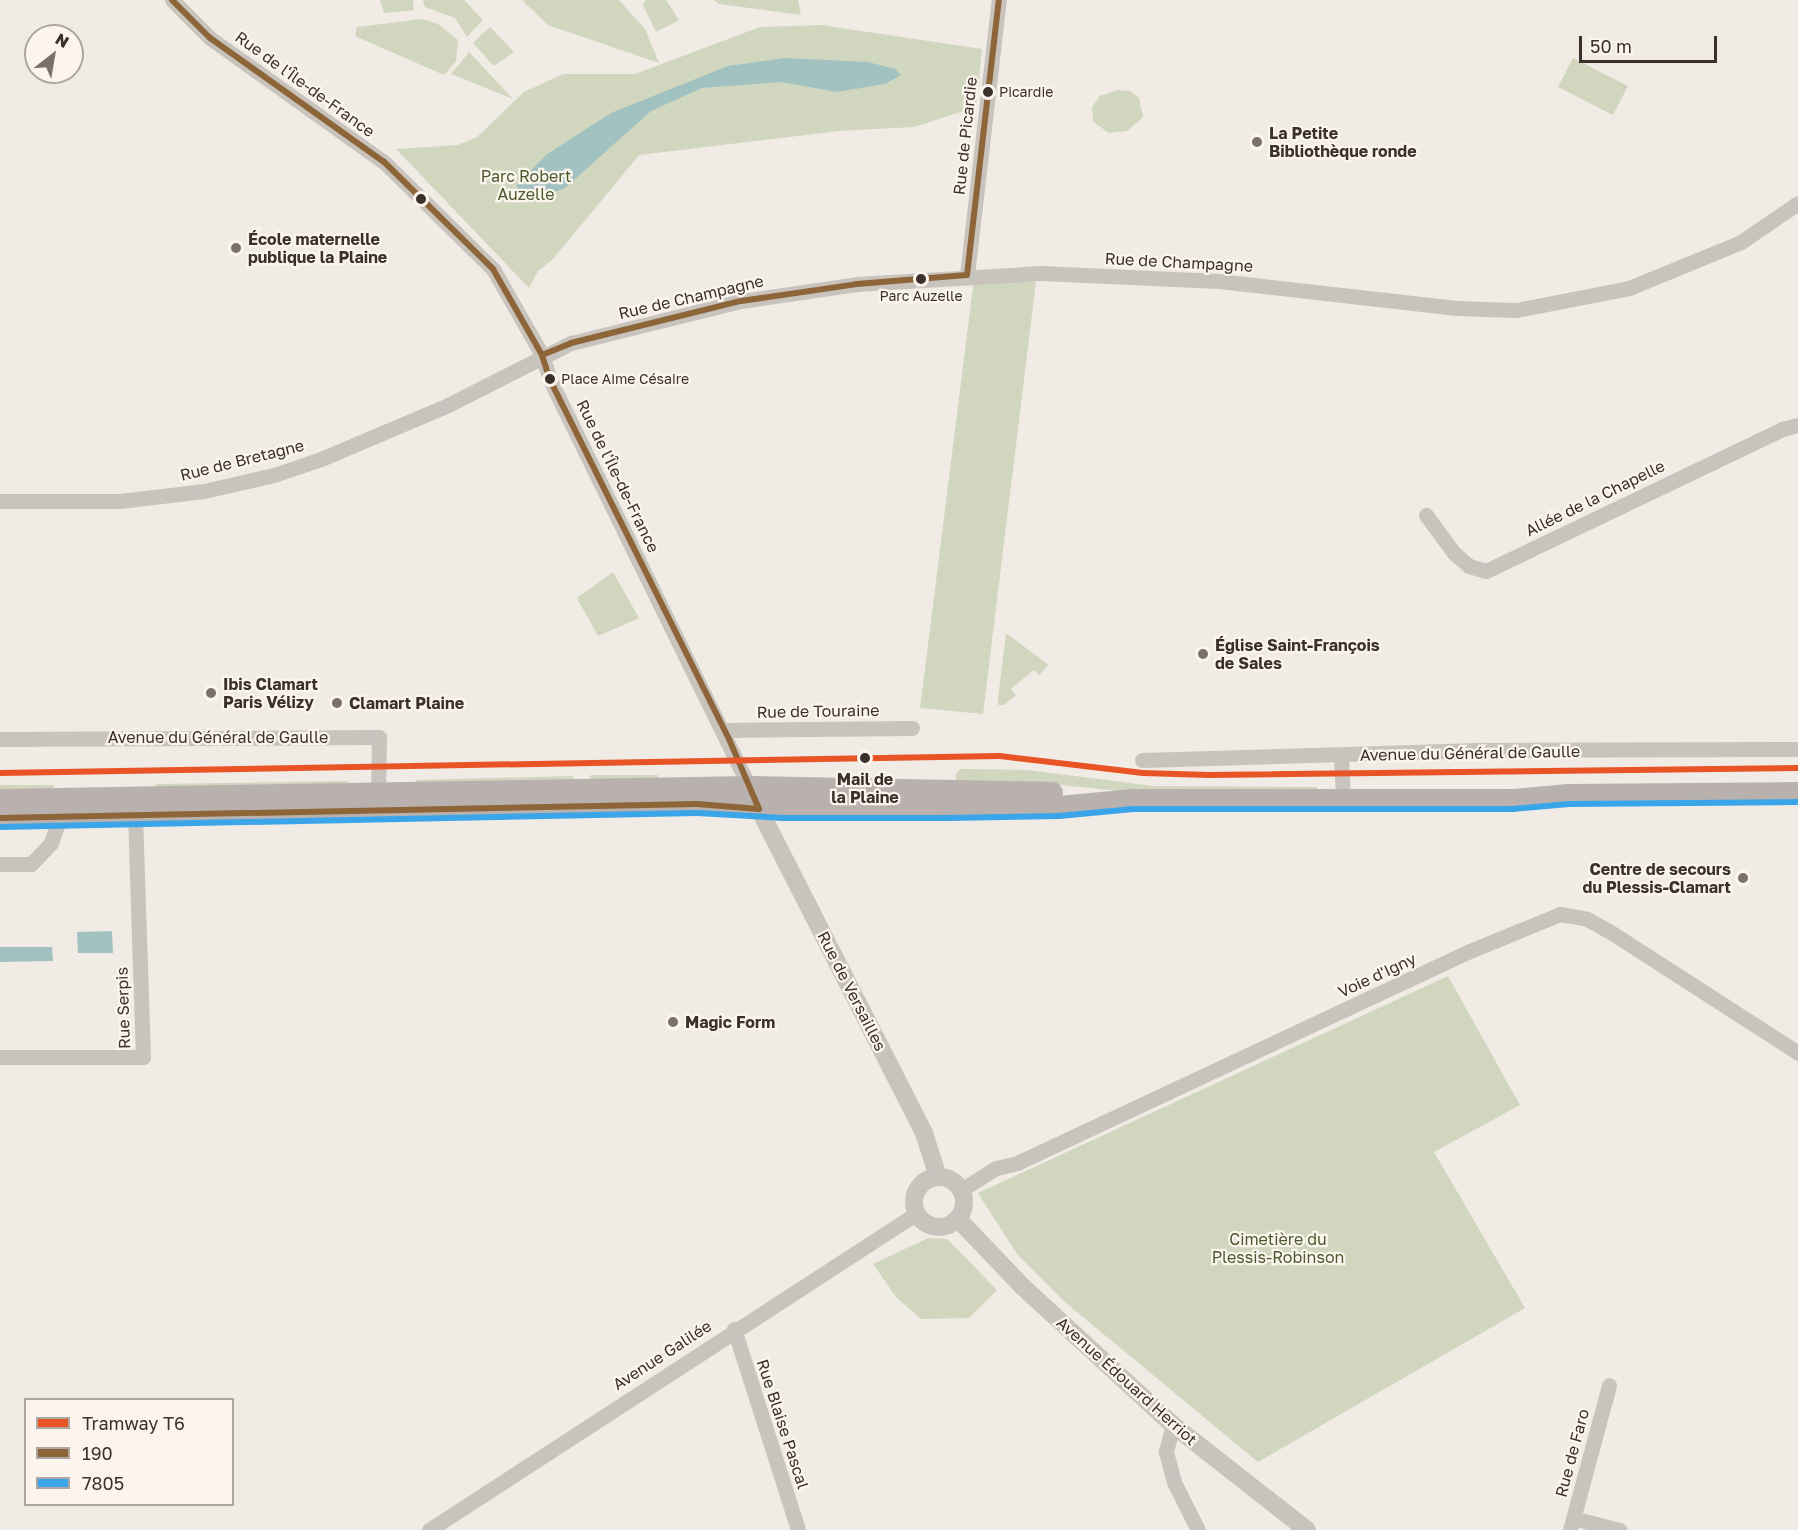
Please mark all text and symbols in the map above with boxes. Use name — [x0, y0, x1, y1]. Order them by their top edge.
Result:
north arrow — [24, 24, 84, 84]
scale bar — [1582, 24, 1720, 62]
street label: Rue de l'Île-de-France — [232, 27, 378, 141]
text: N — [52, 29, 73, 52]
text: 50 m — [1590, 35, 1632, 57]
street label: Rue de Picardie — [949, 76, 981, 196]
place label: Picardie — [999, 84, 1053, 100]
marker: Picardie — [982, 86, 994, 98]
place label: La Petite Bibliothèque ronde — [1269, 123, 1417, 161]
marker: La Petite Bibliothèque ronde — [1250, 135, 1264, 149]
park label: Parc Robert Auzelle — [481, 166, 571, 204]
unlabelled marker — [415, 193, 427, 205]
place label: École maternelle publique la Plaine — [248, 229, 387, 267]
marker: École maternelle publique la Plaine — [229, 241, 243, 255]
street label: Rue de Champagne — [1104, 249, 1254, 275]
street label: Rue de Champagne — [617, 271, 765, 323]
marker: Parc Auzelle — [915, 273, 927, 285]
place label: Parc Auzelle — [879, 288, 963, 304]
place label: Place Aime Césaire — [561, 371, 689, 387]
marker: Place Aime Césaire — [544, 373, 556, 385]
street label: Rue de l'Île-de-France — [573, 396, 663, 556]
street label: Rue de Bretagne — [178, 435, 306, 485]
street label: Allée de la Chapelle — [1522, 456, 1668, 540]
place label: Église Saint-François de Sales — [1215, 635, 1380, 673]
marker: Église Saint-François de Sales — [1196, 647, 1210, 661]
place label: Ibis Clamart Paris Vélizy — [223, 674, 318, 712]
marker: Ibis Clamart Paris Vélizy — [204, 686, 218, 700]
place label: Clamart Plaine — [349, 693, 464, 713]
marker: Clamart Plaine — [330, 696, 344, 710]
street label: Rue de Touraine — [756, 700, 880, 722]
street label: Avenue du Général de Gaulle — [108, 727, 328, 747]
street label: Avenue du Général de Gaulle — [1360, 741, 1580, 765]
marker: Mail de la Plaine — [856, 749, 874, 767]
place label: Mail de la Plaine — [831, 769, 899, 807]
place label: Centre de secours du Plessis-Clamart — [1583, 859, 1731, 897]
marker: Centre de secours du Plessis-Clamart — [1736, 871, 1750, 885]
street label: Rue de Versailles — [814, 928, 890, 1054]
street label: Voie d'Igny — [1335, 949, 1419, 1001]
street label: Rue Serpis — [112, 967, 134, 1049]
place label: Magic Form — [685, 1012, 775, 1032]
marker: Magic Form — [666, 1015, 680, 1029]
park label: Cimetière du Plessis-Robinson — [1212, 1229, 1344, 1267]
street label: Avenue Édouard Herriot — [1053, 1313, 1201, 1449]
street label: Avenue Galilée — [609, 1316, 715, 1394]
street label: Rue Blaise Pascal — [753, 1357, 813, 1491]
legend — [24, 1398, 234, 1506]
street label: Rue de Faro — [1551, 1407, 1593, 1499]
text: Tramway T6 — [82, 1412, 185, 1434]
text: 190 — [82, 1442, 113, 1464]
text: 7805 — [82, 1472, 124, 1494]

